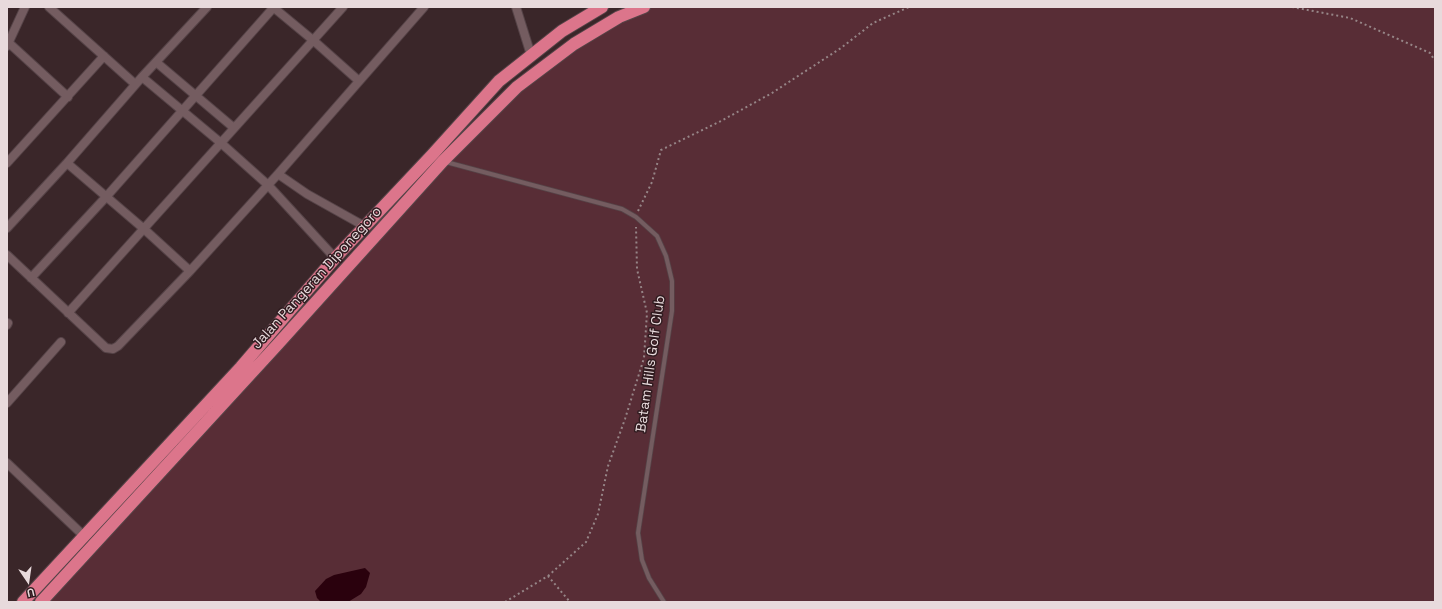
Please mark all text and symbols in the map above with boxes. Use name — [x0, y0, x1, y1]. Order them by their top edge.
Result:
street label: Jalan Pangeran Diponegoro — [249, 203, 385, 353]
street label: Batam Hills Golf Club — [633, 294, 669, 434]
north arrow — [8, 561, 48, 601]
text: U — [26, 585, 36, 600]

